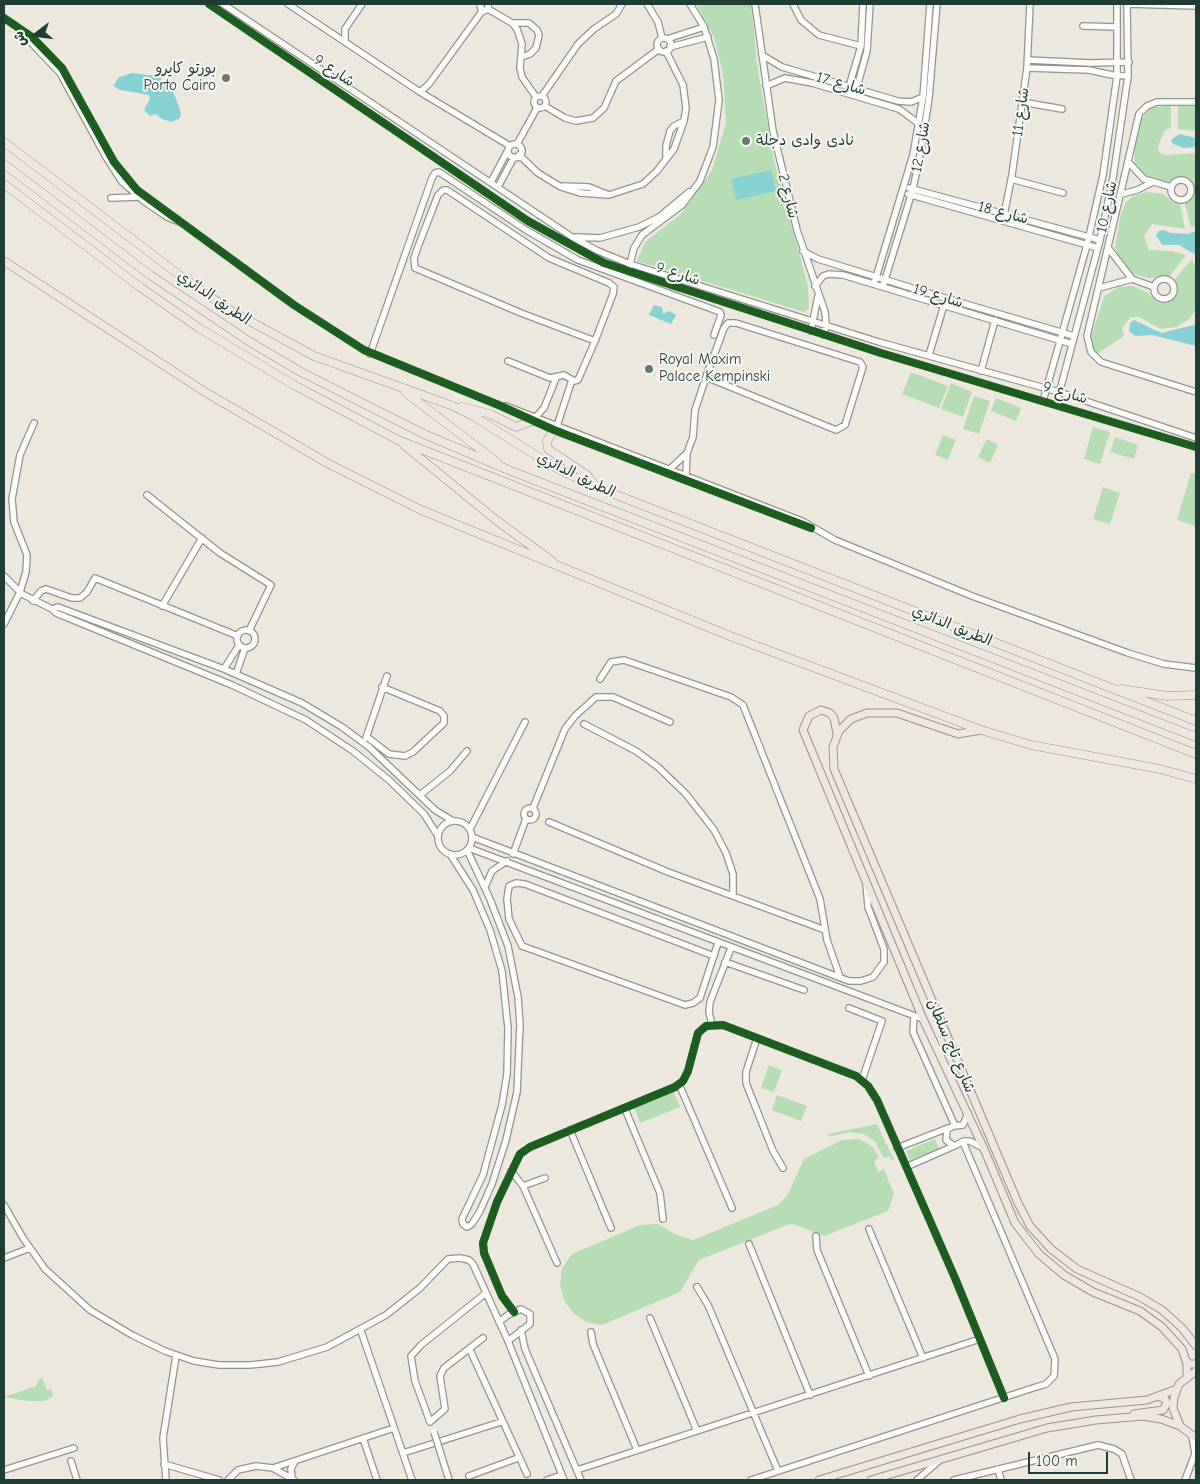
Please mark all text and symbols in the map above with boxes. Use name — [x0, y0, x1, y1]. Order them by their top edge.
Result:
north arrow — [10, 10, 60, 60]
text: ش — [10, 29, 30, 49]
street label: شارع 9 — [310, 51, 358, 91]
place label: بورتو كايرو Porto Cairo — [144, 60, 216, 95]
street label: شارع 17 — [814, 68, 868, 100]
marker: بورتو كايرو Porto Cairo — [220, 72, 232, 84]
street label: شارع 11 — [1009, 86, 1033, 138]
street label: شارع 12 — [908, 120, 934, 174]
place label: نادى وادى دجلة — [756, 132, 855, 150]
marker: نادى وادى دجلة — [740, 135, 752, 147]
street label: شارع 2 — [774, 172, 802, 220]
street label: شارع 10 — [1093, 179, 1121, 235]
street label: شارع 18 — [976, 198, 1030, 228]
street label: شارع 9 — [654, 258, 702, 290]
street label: الطريق الدائري — [174, 267, 254, 329]
street label: شارع 19 — [911, 280, 965, 312]
place label: Royal Maxim Palace Kempinski — [659, 351, 770, 386]
marker: Royal Maxim Palace Kempinski — [643, 363, 655, 375]
street label: شارع 9 — [1041, 378, 1089, 408]
street label: الطريق الدائري — [534, 448, 618, 502]
street label: الطريق الدائري — [909, 602, 995, 650]
street label: شارع تاج سلطان — [923, 996, 979, 1096]
scale bar — [1030, 1442, 1110, 1474]
text: 100 m — [1036, 1452, 1078, 1470]

